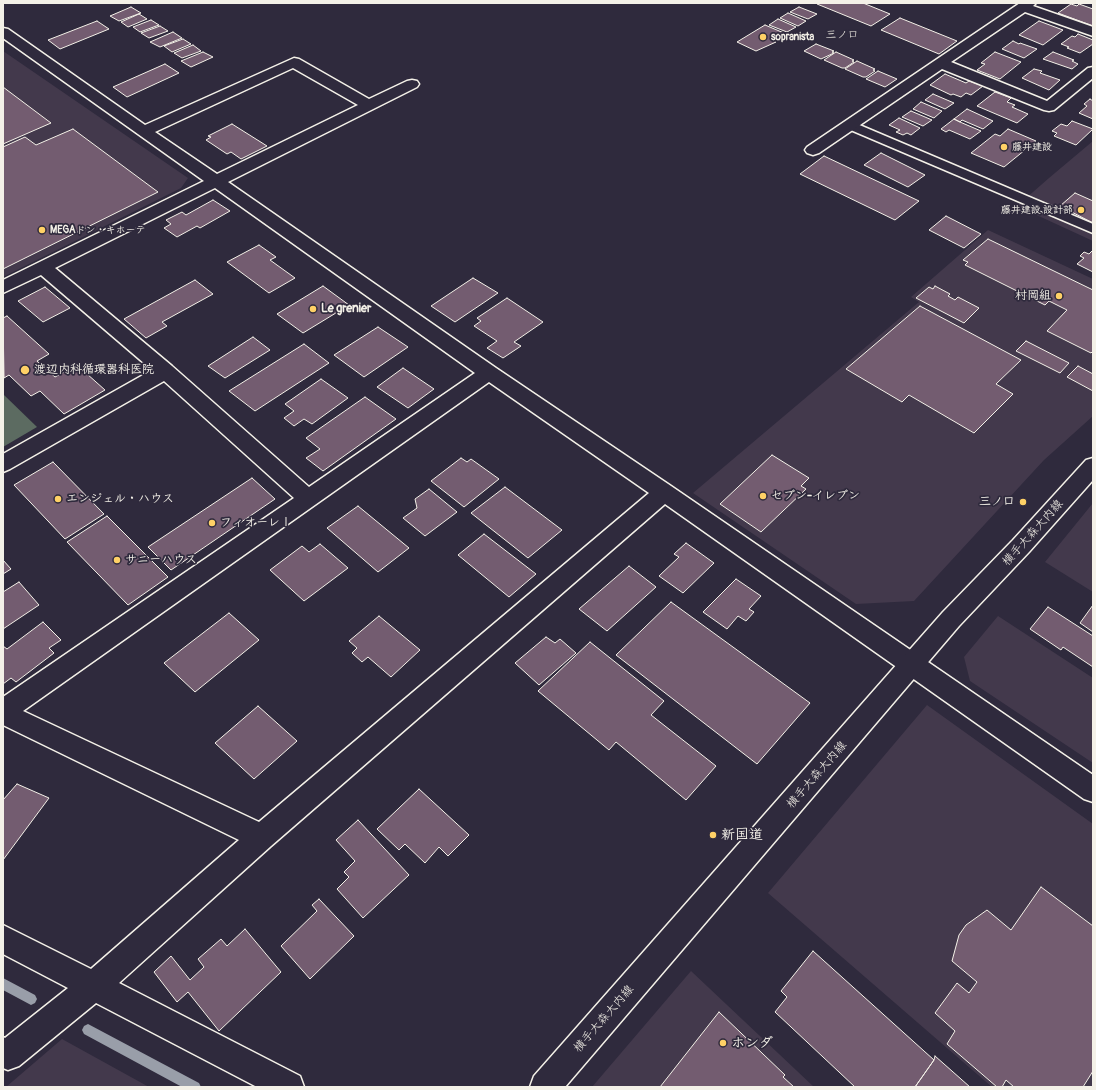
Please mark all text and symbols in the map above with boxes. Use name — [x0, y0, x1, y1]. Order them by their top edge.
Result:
district label: 三ノ口 — [826, 28, 858, 42]
place label: sopranista — [771, 31, 814, 43]
marker: sopranista — [758, 32, 768, 42]
place label: 藤井建設 — [1012, 141, 1052, 153]
marker: 藤井建設 — [999, 142, 1009, 152]
place label: 藤井建設 設計部 — [1001, 204, 1073, 216]
marker: 藤井建設 設計部 — [1076, 205, 1086, 215]
place label: MEGAドン・キホーテ — [50, 224, 146, 236]
marker: MEGAドン・キホーテ — [37, 225, 47, 235]
place label: 村岡組 — [1015, 289, 1051, 303]
marker: 村岡組 — [1054, 291, 1064, 301]
place label: Le grenier — [321, 302, 371, 316]
marker: Le grenier — [308, 304, 318, 314]
place label: 渡辺内科循環器科医院 — [34, 363, 154, 377]
marker: 渡辺内科循環器科医院 — [19, 364, 31, 376]
place label: セブン-イレブン — [771, 489, 860, 503]
marker: セブン-イレブン — [758, 491, 768, 501]
place label: エンジェル・ハウス — [66, 492, 174, 506]
marker: エンジェル・ハウス — [53, 494, 63, 504]
place label: 三ノ口 — [979, 495, 1015, 509]
street label: 横手大森大内線 — [1000, 497, 1066, 569]
marker: 三ノ口 — [1018, 497, 1028, 507]
place label: フィオーレⅠ — [220, 516, 292, 530]
marker: フィオーレⅠ — [207, 518, 217, 528]
place label: サニーハウス — [125, 553, 197, 567]
marker: サニーハウス — [112, 555, 122, 565]
street label: 横手大森大内線 — [784, 739, 850, 811]
place label: 新国道 — [721, 827, 763, 843]
marker: 新国道 — [708, 830, 718, 840]
street label: 横手大森大内線 — [571, 983, 637, 1055]
place label: ホンダ — [731, 1035, 773, 1051]
marker: ホンダ — [718, 1038, 728, 1048]

